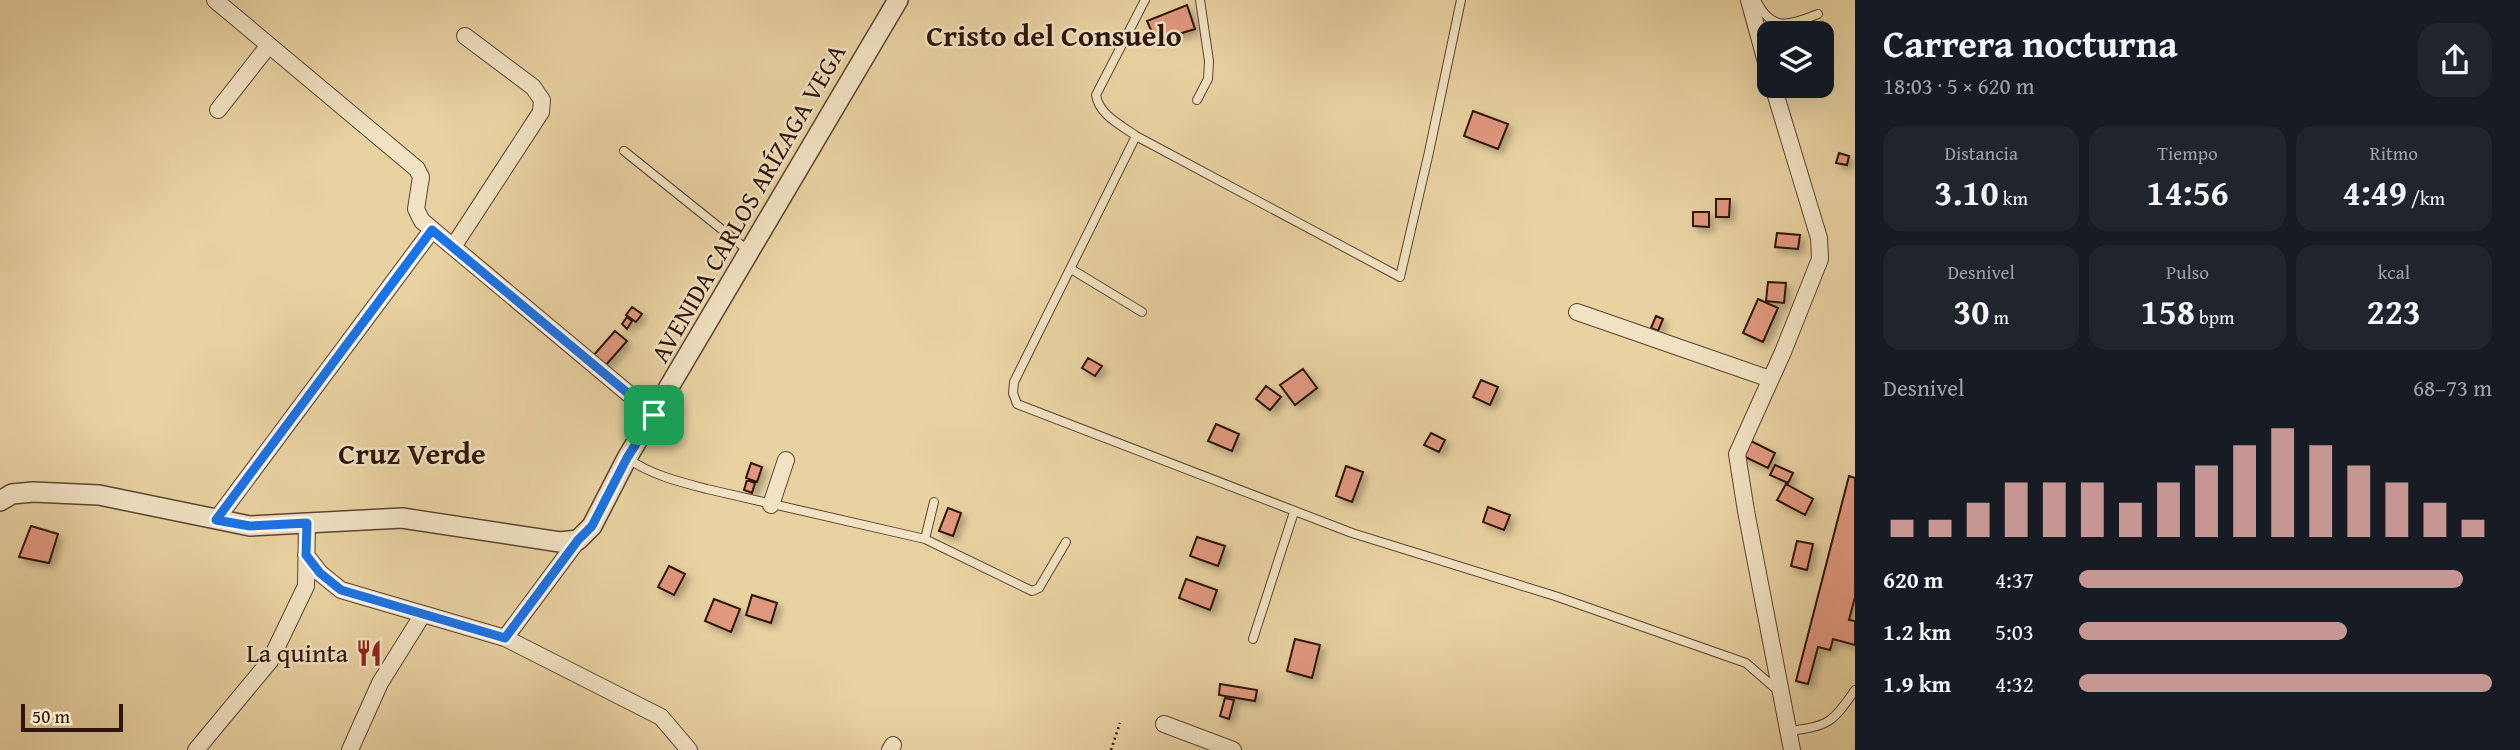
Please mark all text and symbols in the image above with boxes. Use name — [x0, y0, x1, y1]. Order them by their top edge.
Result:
district label: Cristo del Consuelo — [926, 13, 1182, 57]
text: Carrera nocturna — [1883, 15, 2178, 71]
map controls — [1757, 21, 1834, 98]
button: layers — [1757, 21, 1834, 98]
button: share — [2418, 23, 2492, 97]
street label: AVENIDA CARLOS ARÍZAGA VEGA — [640, 36, 855, 369]
text: 18:03 · 5 × 620 m — [1883, 69, 2035, 102]
text: Distancia — [1944, 139, 2018, 167]
text: Tiempo — [2157, 139, 2218, 167]
text: Ritmo — [2370, 139, 2418, 167]
text: 3.10 — [1934, 167, 1999, 218]
text: 14:56 — [2146, 167, 2229, 218]
text: 4:49 — [2343, 167, 2407, 218]
text: km — [1999, 184, 2028, 212]
text: /km — [2407, 184, 2445, 212]
text: Desnivel — [1948, 258, 2015, 286]
text: Pulso — [2166, 258, 2209, 286]
text: kcal — [2378, 258, 2410, 286]
text: 30 — [1953, 286, 1989, 337]
text: 158 — [2140, 286, 2195, 337]
text: 223 — [2367, 286, 2421, 337]
text: m — [1989, 303, 2009, 331]
text: bpm — [2195, 303, 2235, 331]
text: Desnivel — [1883, 371, 1964, 404]
text: 68–73 m — [2413, 371, 2492, 404]
pin — [624, 385, 684, 445]
icon: arrive — [635, 396, 673, 434]
district label: Cruz Verde — [338, 431, 486, 475]
text: 620 m — [1883, 563, 1944, 596]
text: 4:37 — [1995, 563, 2034, 596]
text: 1.2 km — [1883, 615, 1951, 648]
text: 5:03 — [1995, 615, 2034, 648]
place label: La quinta — [246, 633, 349, 672]
restaurant icon: La quinta — [354, 638, 384, 668]
text: 1.9 km — [1883, 667, 1951, 700]
text: 4:32 — [1995, 667, 2034, 700]
scale bar — [21, 701, 122, 733]
text: 50 m — [32, 702, 70, 730]

